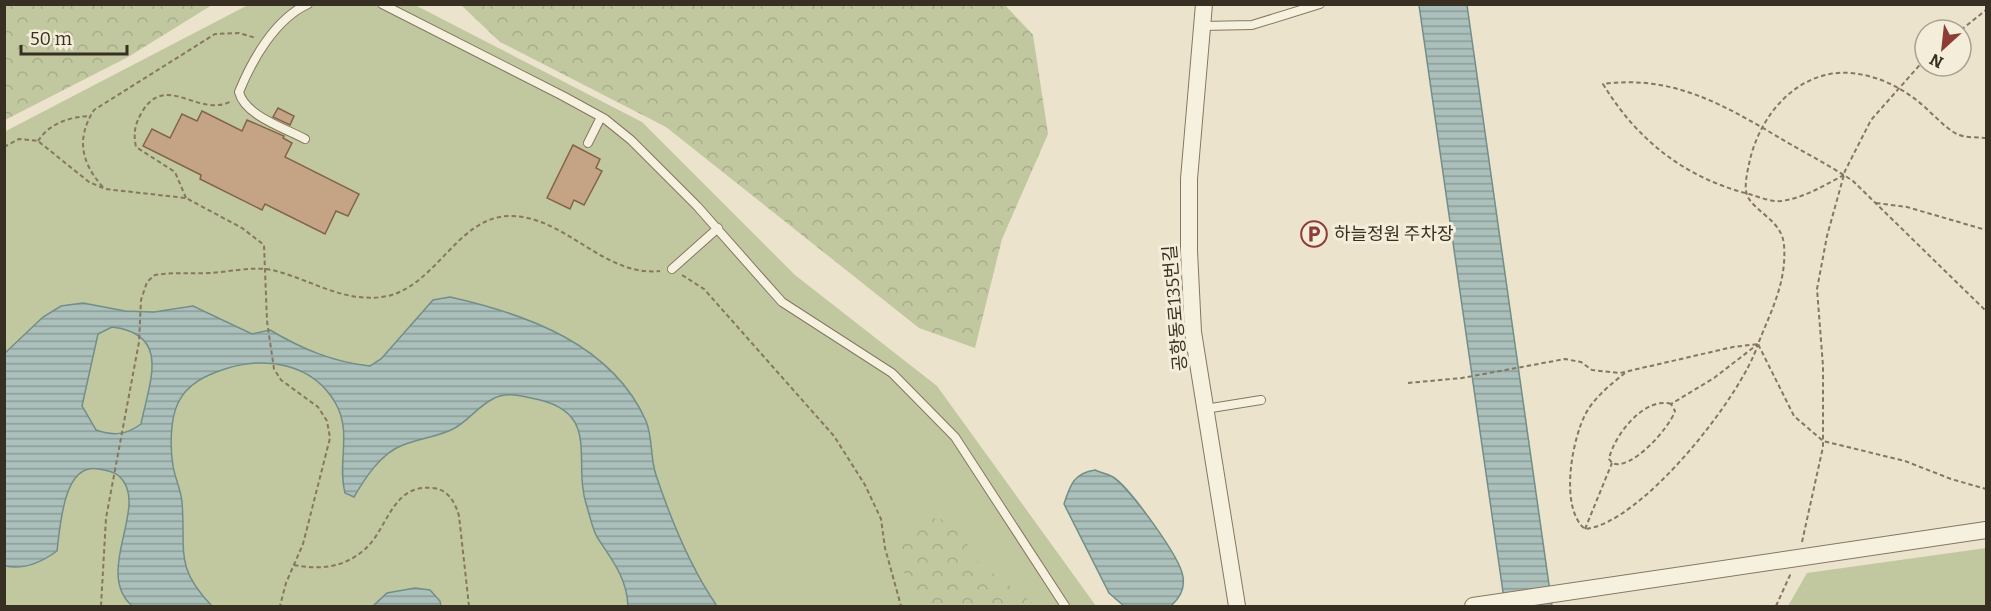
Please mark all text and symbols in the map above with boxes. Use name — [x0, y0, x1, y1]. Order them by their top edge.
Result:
scale bar — [21, 18, 128, 56]
north arrow — [1913, 18, 1973, 78]
text: 50 m — [30, 28, 72, 50]
text: N — [1927, 50, 1946, 72]
parking icon: 하늘정원 주차장 — [1299, 219, 1329, 249]
place label: 하늘정원 주차장 — [1334, 223, 1454, 245]
street label: 공항동로135번길 — [1159, 244, 1191, 372]

